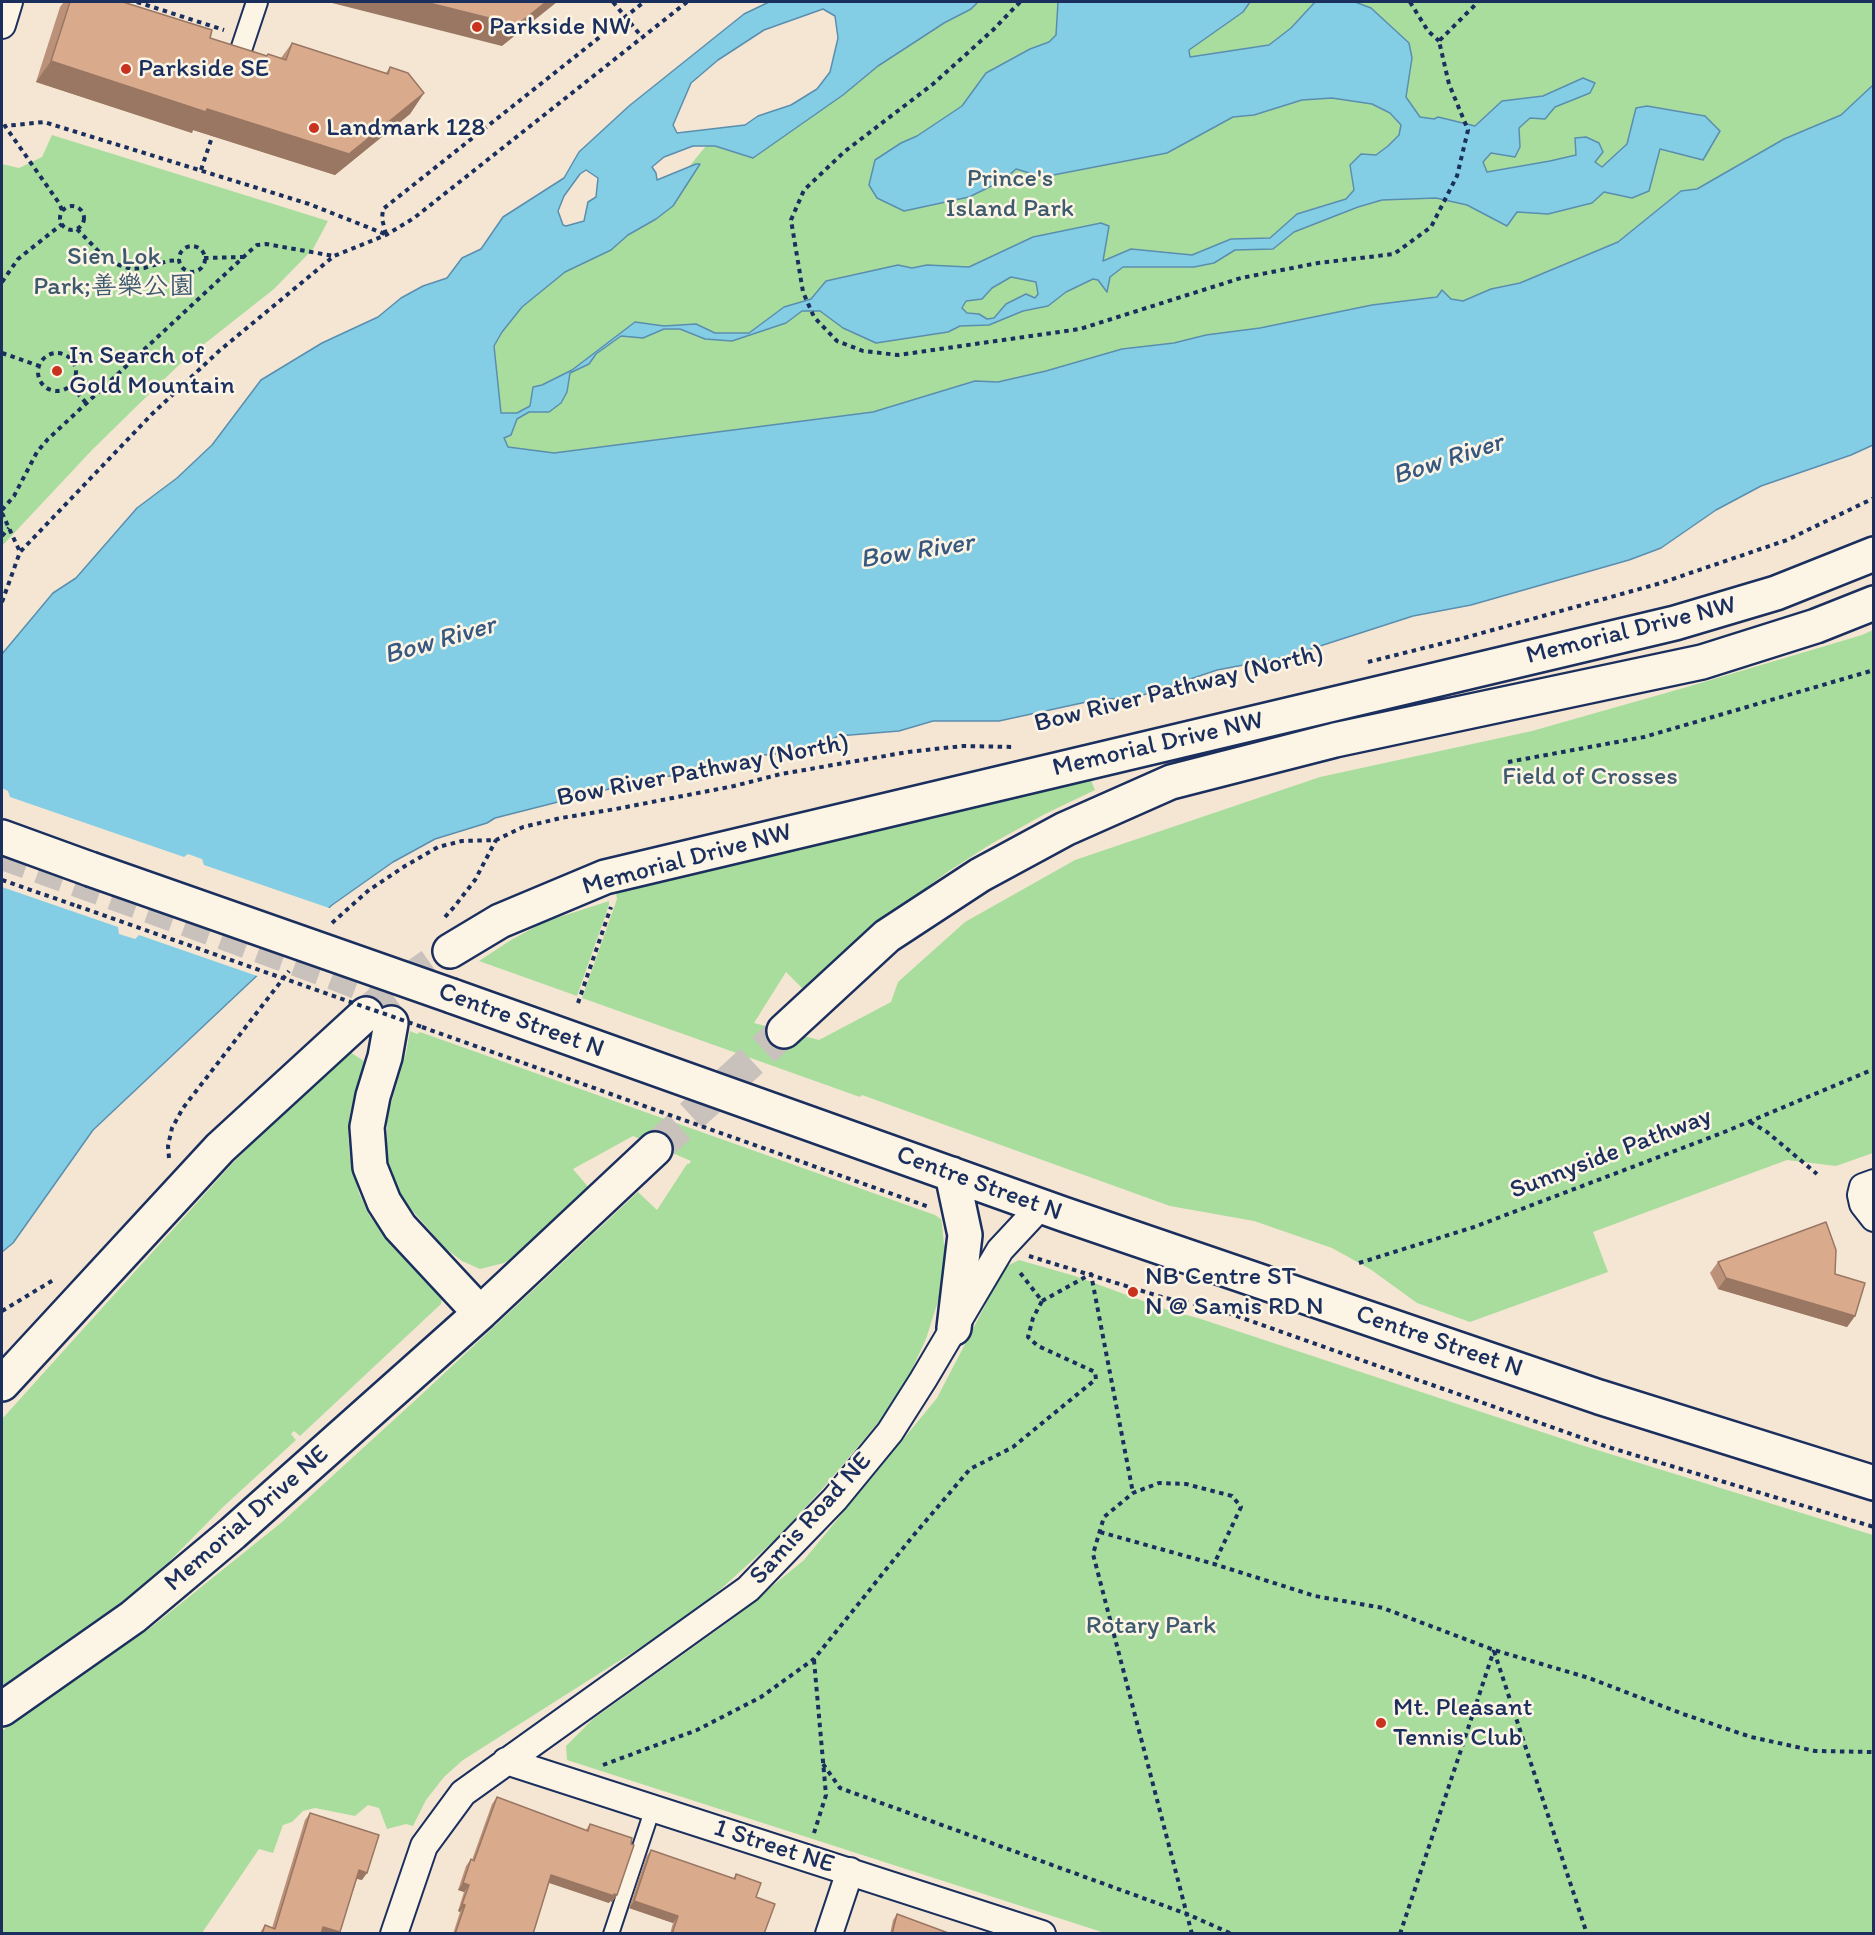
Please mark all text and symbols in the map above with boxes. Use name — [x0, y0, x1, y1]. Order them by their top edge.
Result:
place label: Parkside NW — [489, 11, 631, 43]
marker: Parkside NW — [470, 20, 484, 34]
place label: Parkside SE — [138, 53, 269, 85]
marker: Parkside SE — [119, 62, 133, 76]
place label: Landmark 128 — [326, 112, 485, 144]
marker: Landmark 128 — [307, 121, 321, 135]
park label: Prince's Island Park — [946, 163, 1074, 224]
park label: Sien Lok Park;善樂公園 — [33, 241, 195, 302]
place label: In Search of Gold Mountain — [69, 340, 235, 402]
marker: In Search of Gold Mountain — [50, 364, 64, 378]
water label: Bow River — [1389, 427, 1507, 493]
water label: Bow River — [858, 527, 976, 577]
street label: Memorial Drive NW — [1523, 590, 1739, 672]
water label: Bow River — [381, 610, 499, 672]
street label: Bow River Pathway (North) — [1031, 638, 1327, 740]
street label: Memorial Drive NW — [1050, 706, 1266, 784]
street label: Bow River Pathway (North) — [554, 727, 852, 815]
park label: Field of Crosses — [1502, 761, 1678, 793]
street label: Memorial Drive NW — [579, 817, 795, 903]
street label: Centre Street N — [434, 977, 608, 1065]
street label: Sunnyside Pathway — [1506, 1101, 1716, 1207]
street label: Centre Street N — [892, 1140, 1066, 1228]
place label: NB Centre ST N @ Samis RD N — [1145, 1261, 1323, 1322]
marker: NB Centre ST N @ Samis RD N — [1126, 1285, 1140, 1299]
street label: Centre Street N — [1352, 1299, 1526, 1385]
street label: Memorial Drive NE — [159, 1439, 335, 1599]
street label: Samis Road NE — [743, 1446, 879, 1592]
park label: Rotary Park — [1086, 1610, 1216, 1642]
place label: Mt. Pleasant Tennis Club — [1393, 1692, 1532, 1754]
marker: Mt. Pleasant Tennis Club — [1374, 1716, 1388, 1730]
street label: 1 Street NE — [710, 1813, 838, 1881]

